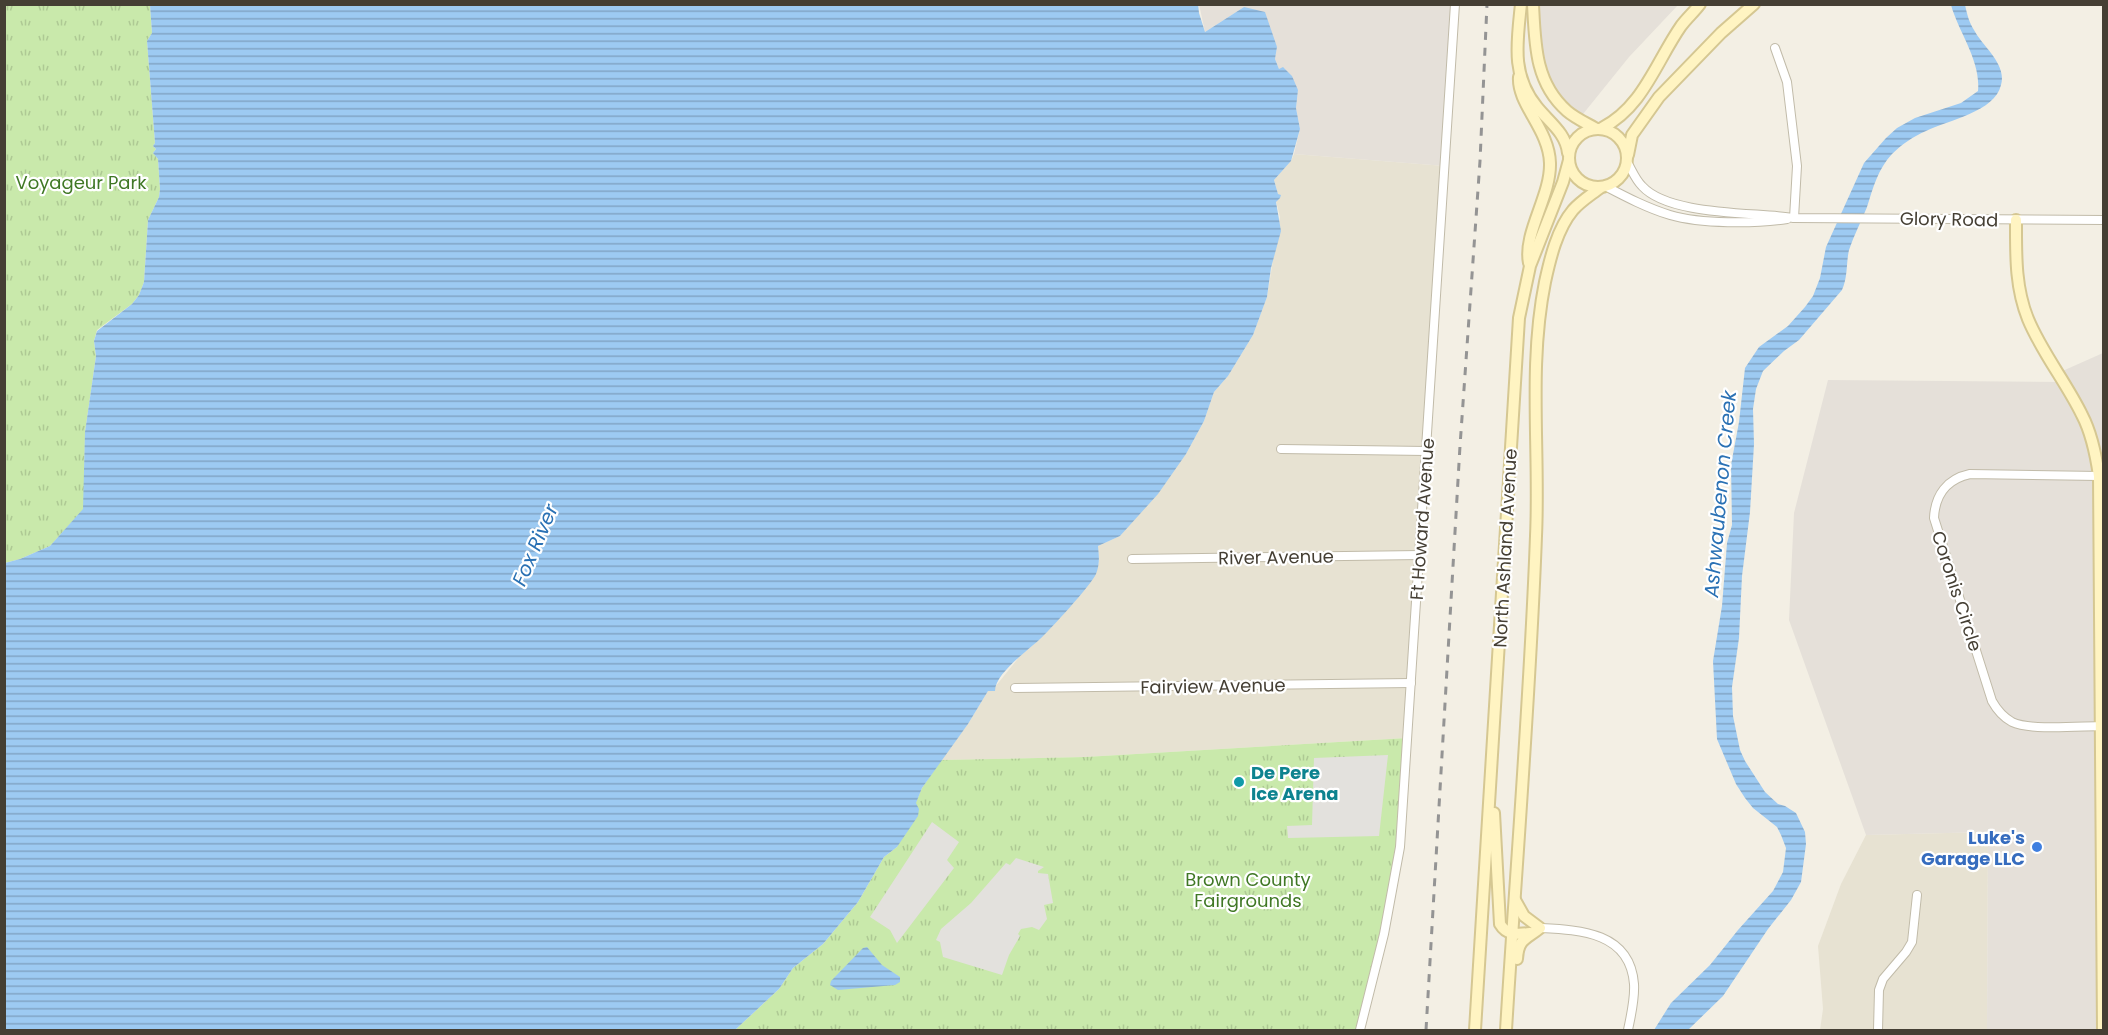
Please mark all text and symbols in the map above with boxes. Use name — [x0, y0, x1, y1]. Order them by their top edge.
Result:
park label: Voyageur Park — [16, 170, 147, 195]
street label: Glory Road — [1900, 206, 1998, 232]
water label: Ashwaubenon Creek — [1697, 388, 1743, 600]
street label: Ft Howard Avenue — [1404, 437, 1440, 601]
street label: North Ashland Avenue — [1487, 448, 1523, 648]
water label: Fox River — [505, 499, 565, 590]
street label: Coronis Circle — [1926, 528, 1988, 654]
street label: River Avenue — [1218, 543, 1334, 571]
street label: Fairview Avenue — [1140, 672, 1286, 700]
place label: De Pere Ice Arena — [1251, 760, 1339, 806]
marker: De Pere Ice Arena — [1232, 775, 1246, 789]
place label: Luke's Garage LLC — [1921, 825, 2025, 871]
marker: Luke's Garage LLC — [2030, 840, 2044, 854]
park label: Brown County Fairgrounds — [1185, 867, 1311, 913]

